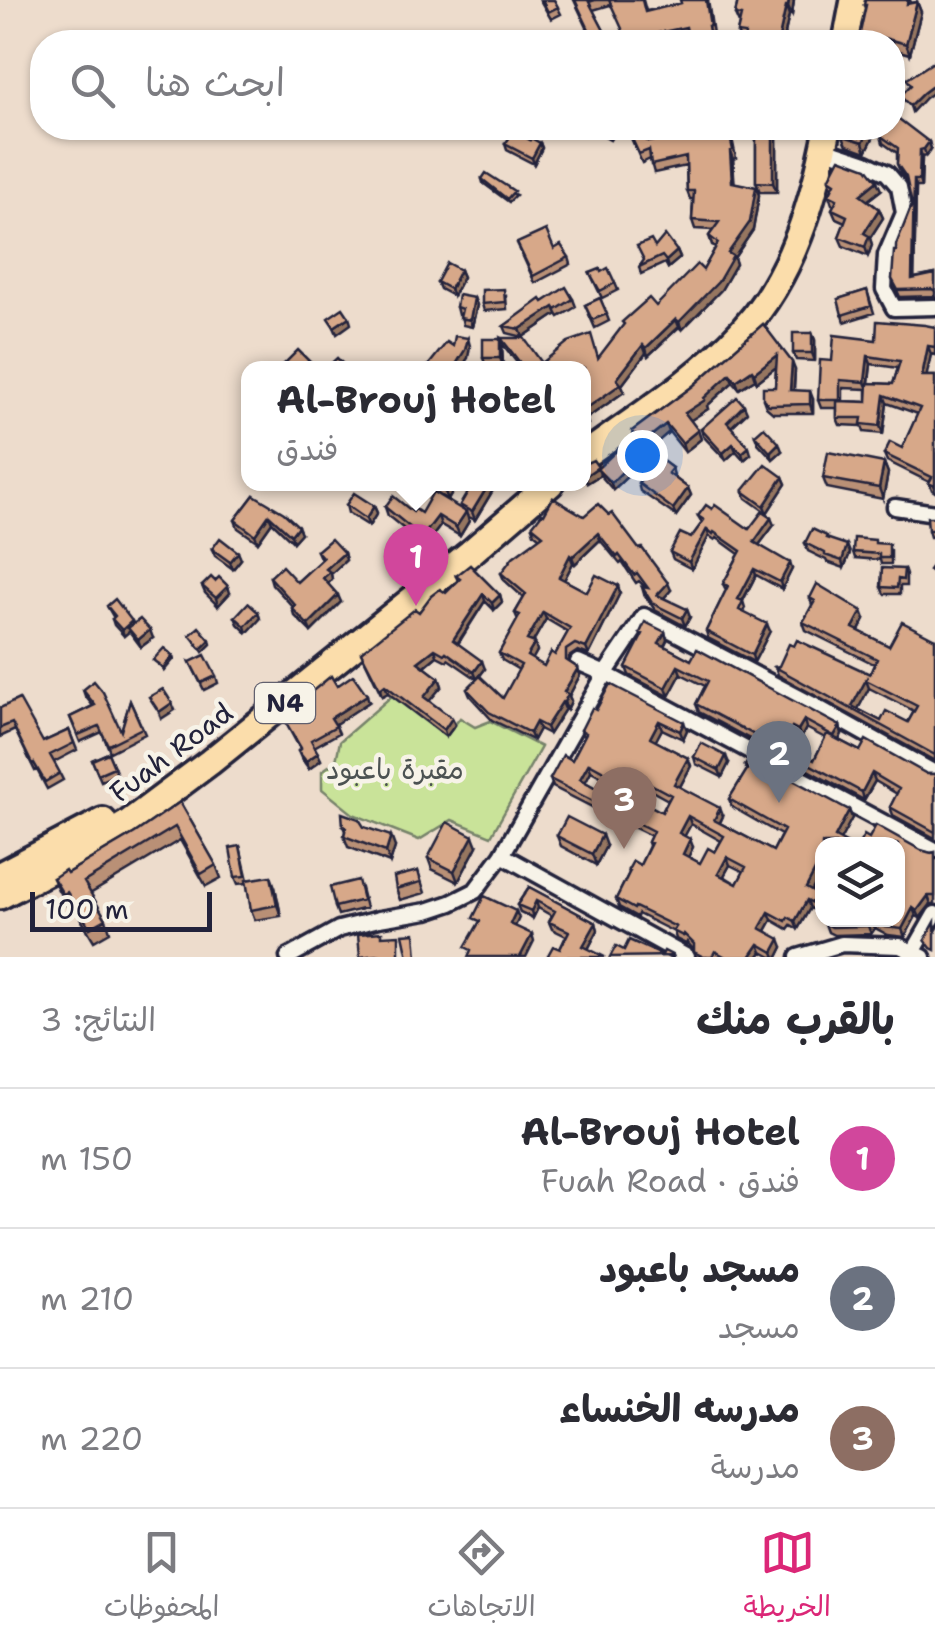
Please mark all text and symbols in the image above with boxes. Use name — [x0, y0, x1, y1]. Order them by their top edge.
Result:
search box — [30, 30, 905, 140]
text: ابحث هنا — [145, 57, 285, 108]
icon: search — [65, 58, 120, 113]
popup — [241, 361, 591, 491]
text: Al-Brouj Hotel — [276, 374, 556, 425]
text: فندق — [276, 427, 339, 470]
your location — [617, 430, 668, 481]
pin: 1 — [384, 524, 448, 606]
road number: N4 — [255, 683, 315, 723]
street label: Fuah Road — [102, 693, 240, 811]
pin: 2 — [746, 720, 812, 803]
park label: مقبرة باعبود — [326, 750, 464, 788]
pin: 3 — [592, 766, 656, 849]
map controls — [815, 837, 905, 927]
button: layers — [815, 837, 905, 927]
scale bar — [30, 887, 212, 931]
text: 100 m — [45, 890, 129, 928]
text: بالقرب منك — [696, 991, 895, 1047]
text: النتائج: 3 — [40, 998, 156, 1041]
text: Al-Brouj Hotel — [520, 1106, 800, 1157]
text: 150 m — [40, 1137, 133, 1180]
text: 1 — [855, 1137, 870, 1180]
text: فندق · Fuah Road — [541, 1159, 800, 1202]
text: مسجد باعبود — [599, 1243, 800, 1294]
text: 210 m — [40, 1277, 134, 1320]
text: 2 — [851, 1277, 874, 1320]
text: مسجد — [718, 1305, 800, 1348]
text: مدرسه الخنساء — [559, 1383, 800, 1434]
text: 220 m — [40, 1417, 143, 1460]
text: 3 — [851, 1417, 874, 1460]
text: مدرسة — [711, 1445, 800, 1488]
tab: المحفوظات — [104, 1525, 219, 1631]
tab: الاتجاهات — [427, 1525, 536, 1631]
tab: الخريطة — [744, 1525, 831, 1631]

